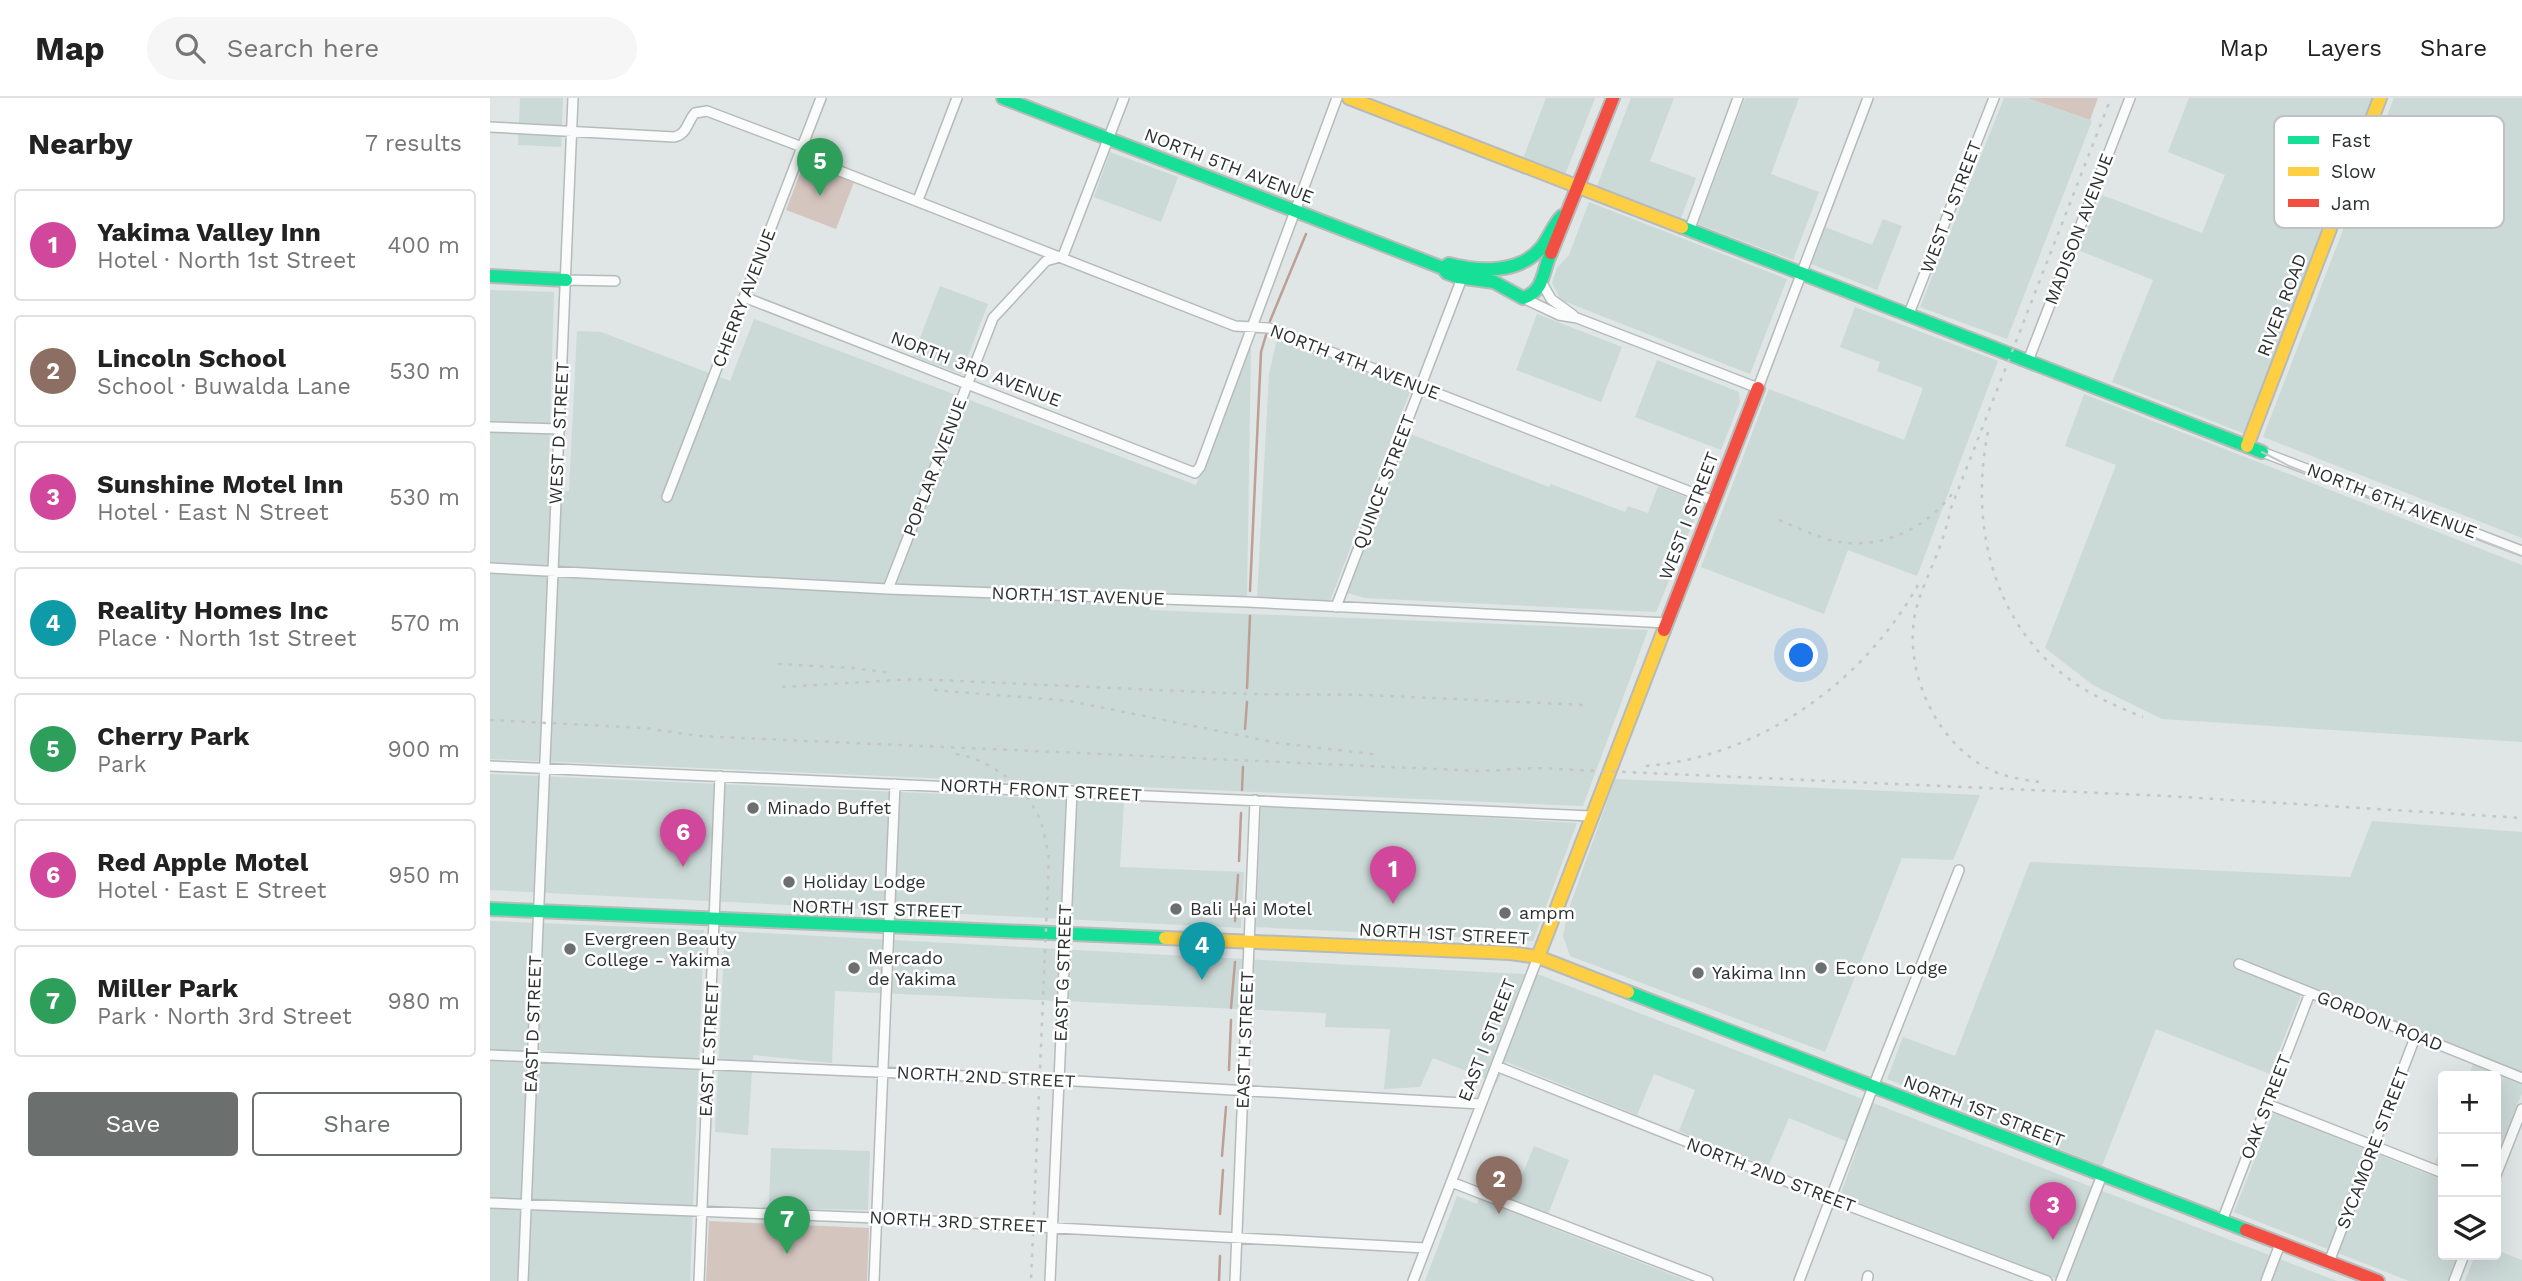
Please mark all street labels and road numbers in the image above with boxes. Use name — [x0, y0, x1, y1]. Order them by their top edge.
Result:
street label: NORTH 5TH AVENUE — [1141, 123, 1317, 208]
street label: WEST J STREET — [1916, 138, 1985, 276]
street label: MADISON AVENUE — [2040, 150, 2117, 308]
street label: CHERRY AVENUE — [707, 225, 780, 370]
street label: RIVER ROAD — [2252, 250, 2311, 359]
street label: NORTH 4TH AVENUE — [1267, 319, 1443, 404]
street label: NORTH 3RD AVENUE — [888, 326, 1064, 411]
street label: WEST D STREET — [544, 361, 573, 505]
street label: POPLAR AVENUE — [898, 395, 971, 539]
street label: QUINCE STREET — [1348, 411, 1419, 552]
street label: WEST I STREET — [1654, 449, 1723, 583]
street label: NORTH 6TH AVENUE — [2304, 458, 2480, 543]
street label: NORTH 1ST AVENUE — [991, 582, 1165, 609]
street label: NORTH FRONT STREET — [939, 774, 1143, 805]
street label: NORTH 1ST STREET — [792, 895, 963, 922]
street label: EAST G STREET — [1050, 904, 1075, 1042]
street label: NORTH 1ST STREET — [1358, 919, 1530, 948]
street label: EAST D STREET — [520, 955, 545, 1093]
street label: EAST H STREET — [1232, 971, 1257, 1109]
street label: EAST I STREET — [1453, 975, 1520, 1104]
street label: EAST E STREET — [694, 980, 723, 1117]
street label: GORDON ROAD — [2314, 986, 2446, 1055]
street label: OAK STREET — [2236, 1051, 2295, 1162]
street label: NORTH 2ND STREET — [896, 1061, 1076, 1092]
street label: SYCAMORE STREET — [2332, 1064, 2413, 1232]
street label: NORTH 1ST STREET — [1901, 1070, 2068, 1151]
street label: NORTH 2ND STREET — [1684, 1133, 1859, 1216]
street label: NORTH 3RD STREET — [869, 1206, 1047, 1237]

